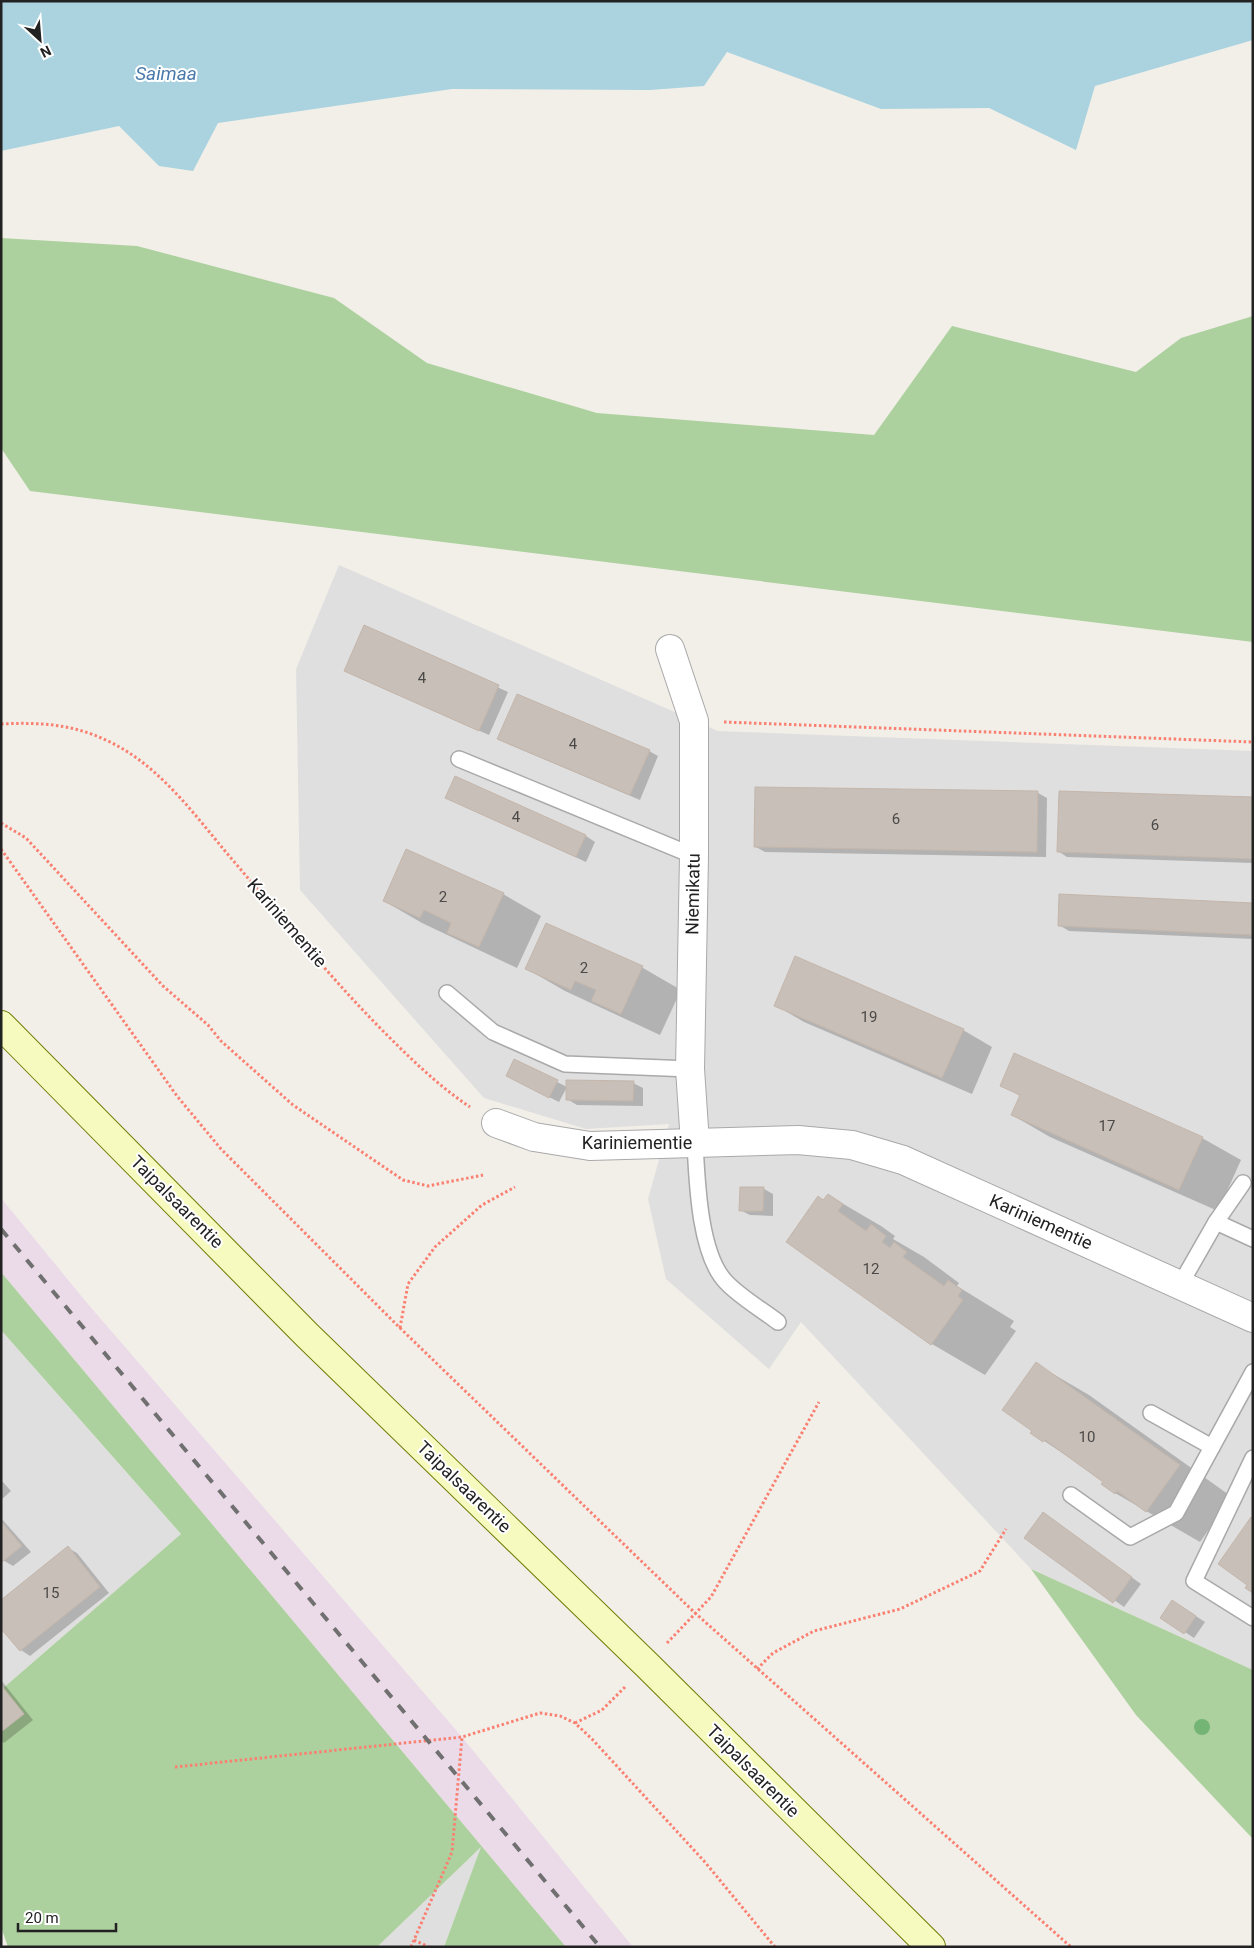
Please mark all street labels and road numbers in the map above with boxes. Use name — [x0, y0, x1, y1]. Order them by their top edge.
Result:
street label: Niemikatu — [681, 853, 704, 935]
street label: Kariniementie — [243, 874, 332, 971]
street label: Kariniementie — [582, 1132, 692, 1153]
street label: Taipalsaarentie — [127, 1151, 228, 1252]
street label: Kariniementie — [986, 1189, 1096, 1254]
street label: Taipalsaarentie — [413, 1437, 516, 1537]
street label: Taipalsaarentie — [703, 1720, 804, 1821]

